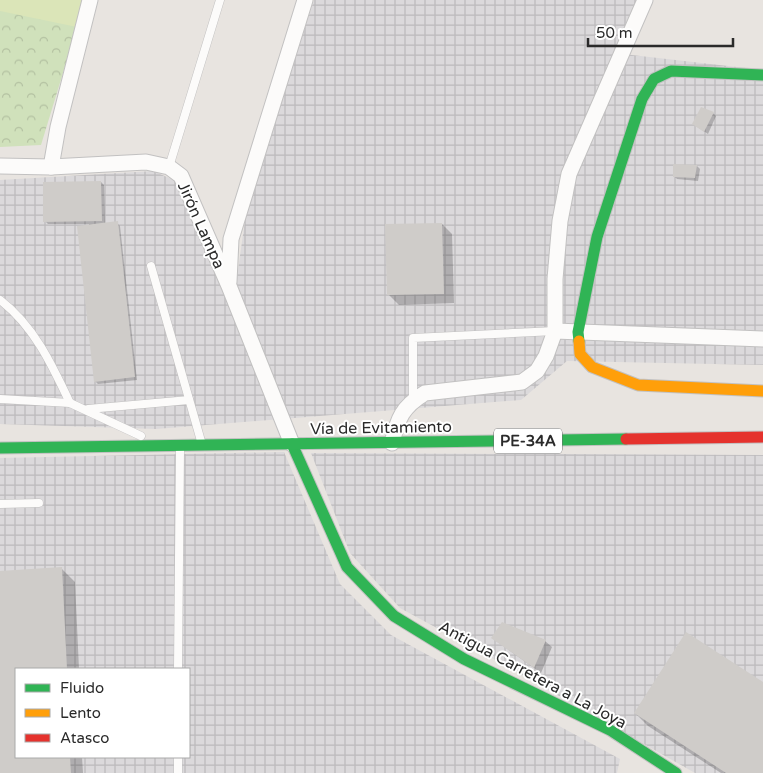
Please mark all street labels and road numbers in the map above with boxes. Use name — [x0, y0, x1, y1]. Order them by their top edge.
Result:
street label: Jirón Lampa — [173, 179, 229, 272]
street label: Vía de Evitamiento — [310, 417, 452, 439]
road number: PE-34A — [494, 428, 562, 454]
street label: Antigua Carretera a La Joya — [435, 617, 630, 733]

